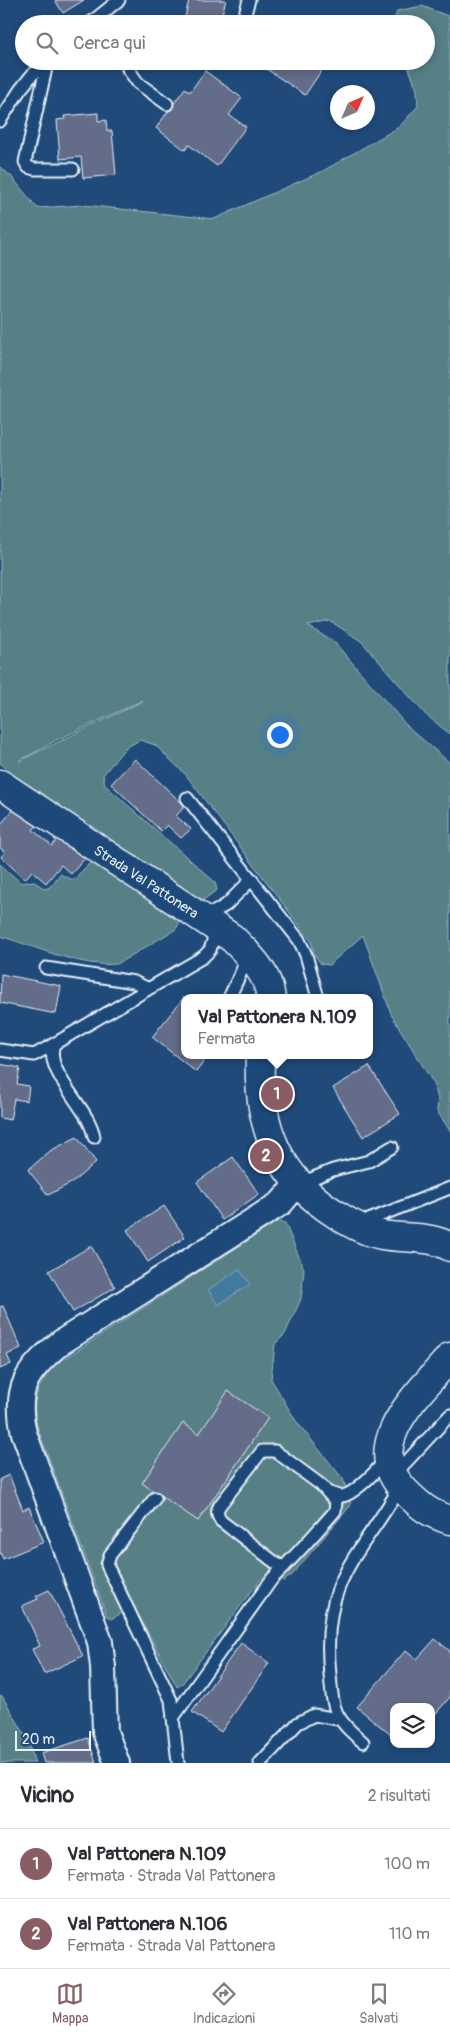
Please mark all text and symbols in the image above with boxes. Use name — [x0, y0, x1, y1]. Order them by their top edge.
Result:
search box — [15, 15, 435, 70]
icon: search — [33, 29, 61, 57]
text: Cerca qui — [73, 31, 145, 55]
north arrow — [330, 85, 375, 130]
your location — [267, 722, 293, 748]
street label: Strada Val Pattonera — [91, 842, 201, 922]
popup — [181, 994, 373, 1059]
text: Val Pattonera N.109 — [197, 1005, 357, 1029]
text: Fermata — [197, 1029, 255, 1049]
pin: 1 — [261, 1075, 293, 1113]
pin: 2 — [250, 1137, 282, 1175]
map controls — [390, 1703, 435, 1748]
button: layers — [390, 1703, 435, 1748]
scale bar — [15, 1728, 91, 1751]
text: 20 m — [22, 1731, 55, 1748]
text: Vicino — [20, 1782, 74, 1809]
text: 2 risultati — [368, 1786, 430, 1806]
text: Val Pattonera N.109 — [67, 1842, 226, 1866]
text: 1 — [33, 1854, 39, 1874]
text: 100 m — [384, 1854, 430, 1874]
text: Fermata · Strada Val Pattonera — [67, 1866, 275, 1886]
text: Val Pattonera N.106 — [67, 1912, 228, 1936]
text: 2 — [32, 1924, 40, 1944]
text: 110 m — [389, 1924, 430, 1944]
text: Fermata · Strada Val Pattonera — [67, 1936, 275, 1956]
tab: Mappa — [52, 1980, 88, 2027]
tab: Indicazioni — [193, 1980, 255, 2027]
tab: Salvati — [359, 1980, 398, 2027]

